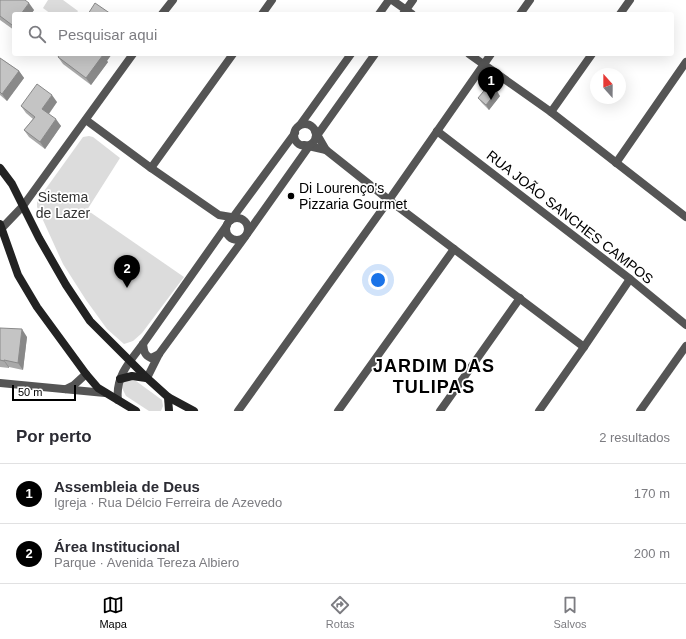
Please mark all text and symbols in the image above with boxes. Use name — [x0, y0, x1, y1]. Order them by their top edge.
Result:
search box — [12, 12, 674, 56]
icon: search — [26, 23, 48, 45]
text: Pesquisar aqui — [58, 26, 157, 43]
pin: 1 — [478, 67, 504, 100]
north arrow — [590, 68, 626, 104]
street label: RUA JOÃO SANCHES CAMPOS — [484, 147, 656, 287]
place label: Di Lourenço's Pizzaria Gourmet — [299, 180, 407, 212]
park label: Sistema de Lazer — [36, 189, 91, 221]
marker: Di Lourenço's Pizzaria Gourmet — [286, 191, 296, 201]
pin: 2 — [114, 255, 140, 288]
your location — [368, 270, 388, 290]
district label: JARDIM DAS TULIPAS — [373, 356, 495, 397]
scale bar — [12, 383, 76, 402]
text: 50 m — [18, 386, 42, 398]
text: Por perto — [16, 427, 92, 446]
text: 2 resultados — [599, 430, 670, 445]
text: Assembleia de Deus — [54, 478, 200, 495]
text: 1 — [25, 486, 33, 501]
text: 170 m — [634, 486, 670, 501]
text: Igreja · Rua Délcio Ferreira de Azevedo — [54, 495, 282, 510]
text: Área Institucional — [54, 538, 180, 555]
text: 2 — [25, 546, 33, 561]
text: 200 m — [634, 546, 670, 561]
text: Parque · Avenida Tereza Albiero — [54, 555, 239, 570]
tab: Mapa — [99, 594, 127, 630]
tab: Rotas — [326, 594, 355, 630]
tab: Salvos — [554, 594, 587, 630]

